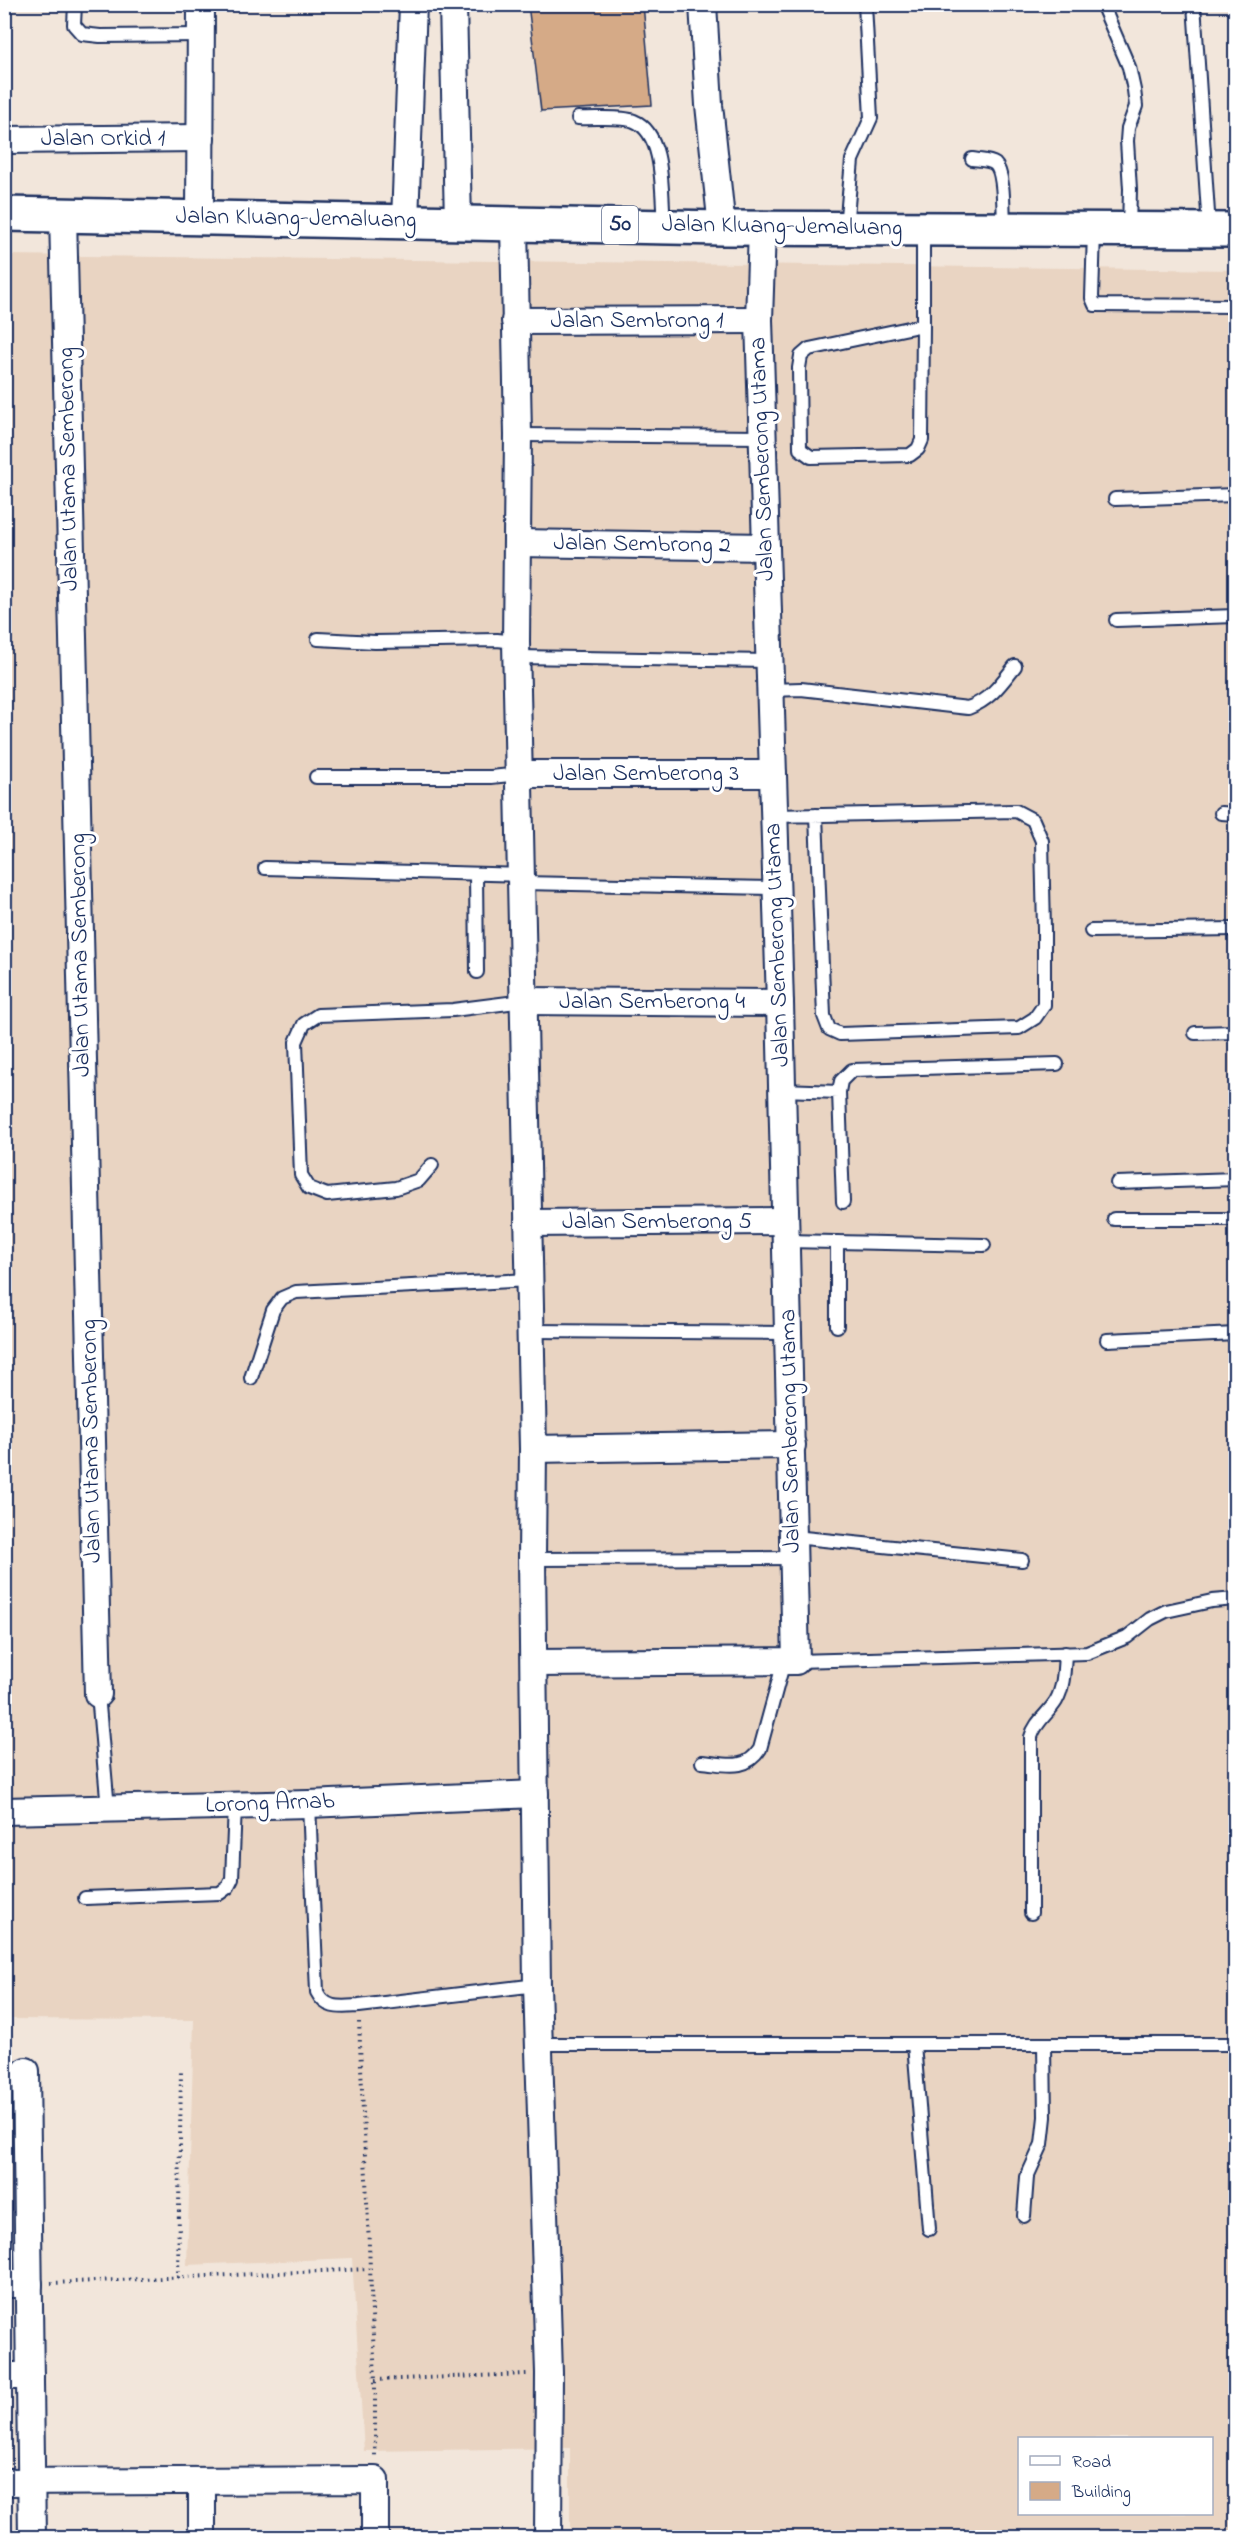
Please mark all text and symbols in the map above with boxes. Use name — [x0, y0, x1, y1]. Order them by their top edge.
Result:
street label: Jalan Orkid 1 — [41, 122, 166, 157]
street label: Jalan Kluang-Jemaluang — [175, 199, 417, 239]
road number: 50 — [602, 206, 638, 244]
street label: Jalan Kluang-Jemaluang — [661, 207, 903, 247]
street label: Jalan Sembrong 1 — [550, 304, 724, 339]
street label: Jalan Semberong Utama — [741, 336, 785, 582]
street label: Jalan Utama Semberong — [49, 347, 89, 591]
street label: Jalan Sembrong 2 — [553, 526, 731, 564]
street label: Jalan Semberong 3 — [553, 757, 739, 792]
street label: Jalan Semberong Utama — [756, 822, 800, 1068]
street label: Jalan Utama Semberong — [61, 833, 101, 1077]
street label: Jalan Semberong 4 — [559, 985, 745, 1020]
street label: Jalan Semberong 5 — [562, 1205, 752, 1240]
street label: Jalan Semberong Utama — [771, 1309, 811, 1553]
street label: Jalan Utama Semberong — [72, 1319, 112, 1563]
street label: Lorong Arnab — [205, 1784, 336, 1824]
legend — [1018, 2437, 1213, 2515]
text: Road — [1072, 2450, 1111, 2476]
text: Building — [1071, 2480, 1131, 2507]

